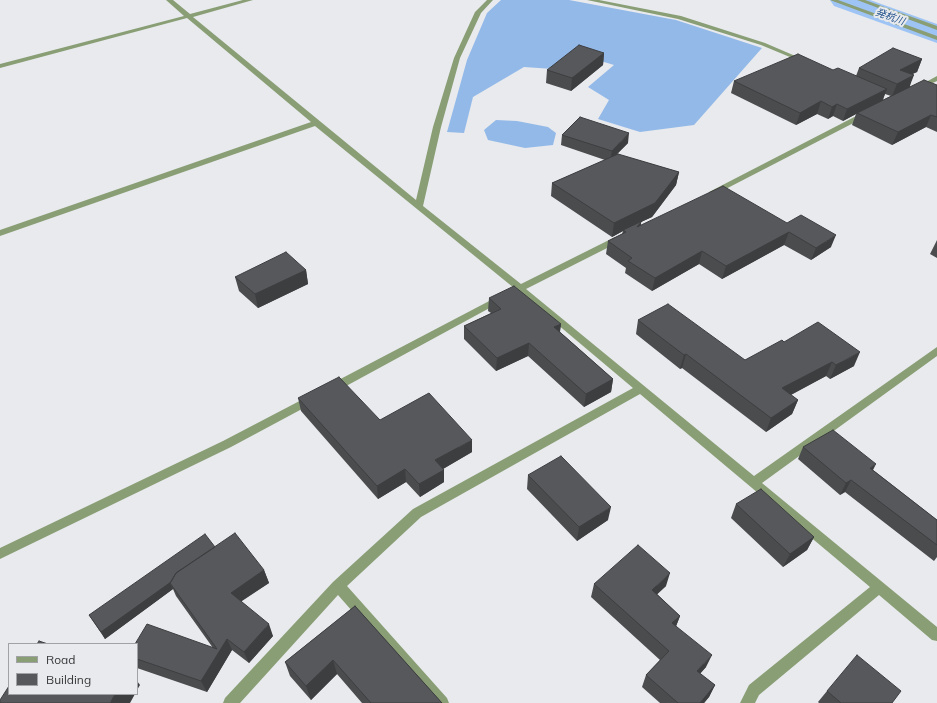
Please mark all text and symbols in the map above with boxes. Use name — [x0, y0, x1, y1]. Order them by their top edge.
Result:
water label: 発杭川 — [874, 6, 906, 28]
legend — [8, 643, 138, 695]
text: Road — [46, 652, 75, 667]
text: Building — [46, 672, 91, 687]

